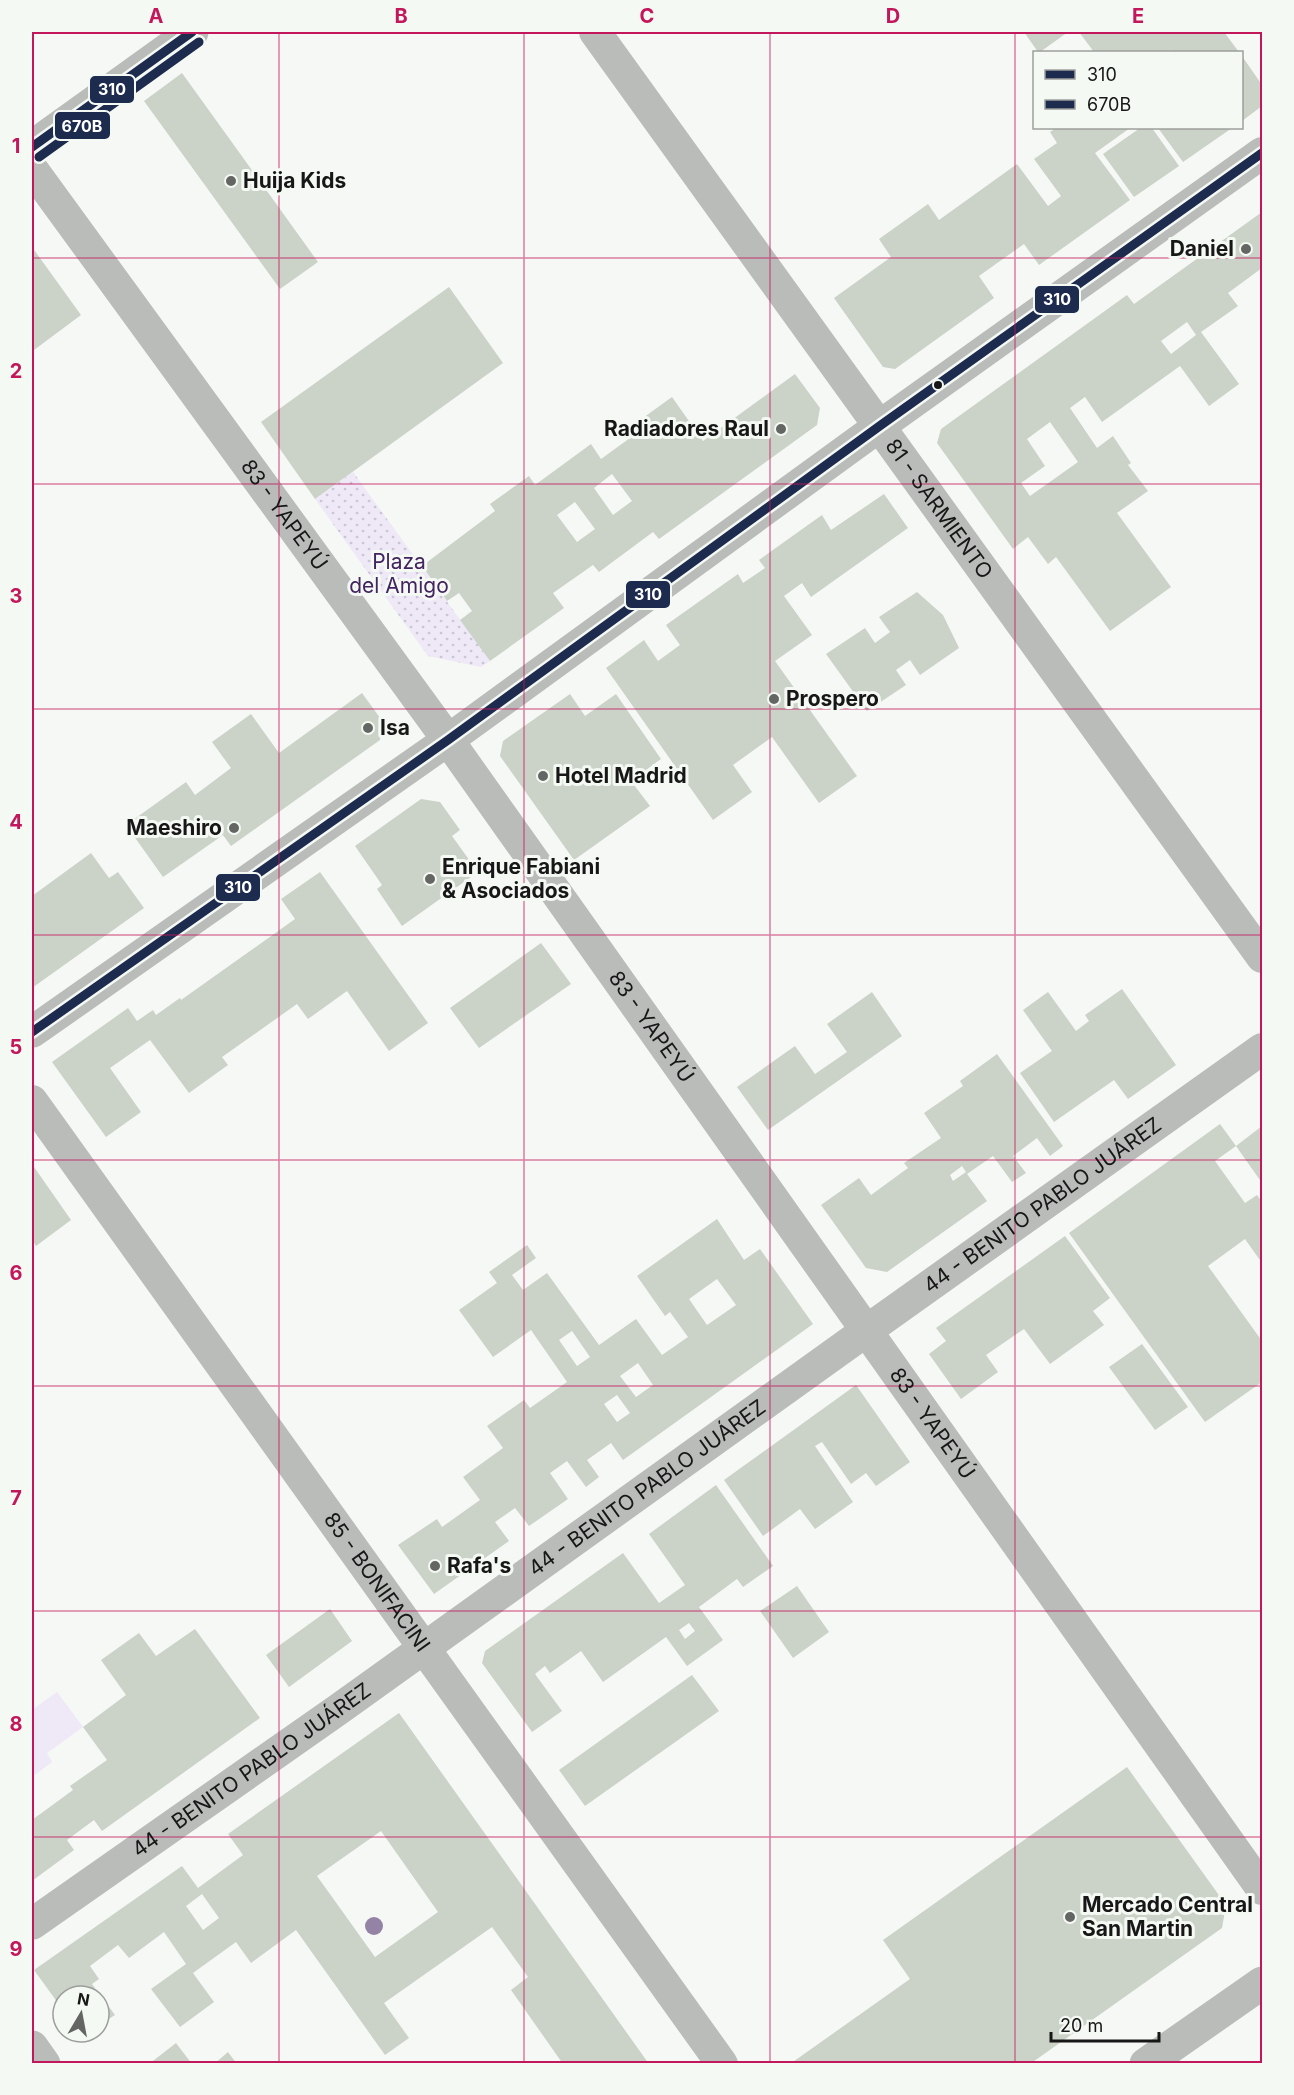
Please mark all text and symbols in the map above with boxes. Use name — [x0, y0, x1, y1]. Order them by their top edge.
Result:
text: A — [149, 4, 164, 28]
text: B — [394, 4, 408, 28]
text: C — [640, 4, 654, 28]
text: D — [886, 4, 900, 28]
text: E — [1132, 4, 1144, 28]
legend — [1033, 51, 1243, 129]
text: 310 — [1087, 64, 1117, 85]
line badge: 310 — [89, 75, 135, 104]
text: 310 — [98, 79, 126, 99]
text: 670B — [1087, 94, 1131, 115]
line badge: 670B — [54, 111, 111, 140]
text: 670B — [62, 116, 102, 136]
text: 1 — [12, 134, 20, 158]
place label: Huija Kids — [243, 168, 346, 193]
marker: Huija Kids — [224, 174, 238, 188]
place label: Daniel — [1170, 236, 1234, 261]
marker: Daniel — [1239, 242, 1253, 256]
line badge: 310 — [1034, 285, 1080, 314]
text: 310 — [1043, 289, 1071, 309]
text: 2 — [10, 359, 22, 383]
unlabelled marker — [932, 379, 944, 391]
place label: Radiadores Raul — [604, 416, 769, 441]
marker: Radiadores Raul — [774, 422, 788, 436]
street label: 81 - SARMIENTO — [880, 434, 998, 584]
street label: 83 - YAPEYÚ — [236, 454, 334, 575]
park label: Plaza del Amigo — [349, 549, 449, 598]
line badge: 310 — [625, 580, 671, 609]
text: 3 — [10, 584, 22, 608]
text: 310 — [634, 584, 662, 604]
place label: Prospero — [786, 686, 879, 711]
marker: Prospero — [767, 692, 781, 706]
place label: Isa — [380, 715, 410, 740]
marker: Isa — [361, 721, 375, 735]
place label: Hotel Madrid — [555, 763, 687, 788]
marker: Hotel Madrid — [536, 769, 550, 783]
text: 4 — [9, 810, 23, 834]
place label: Maeshiro — [126, 815, 222, 840]
marker: Maeshiro — [227, 821, 241, 835]
place label: Enrique Fabiani & Asociados — [442, 854, 600, 903]
marker: Enrique Fabiani & Asociados — [423, 872, 437, 886]
line badge: 310 — [215, 873, 261, 902]
text: 310 — [224, 877, 252, 897]
street label: 83 - YAPEYÚ — [604, 966, 700, 1087]
text: 5 — [10, 1035, 22, 1059]
street label: 44 - BENITO PABLO JUÁREZ — [919, 1112, 1166, 1298]
text: 6 — [10, 1261, 23, 1285]
street label: 83 - YAPEYÚ — [885, 1363, 981, 1484]
street label: 44 - BENITO PABLO JUÁREZ — [523, 1394, 770, 1581]
text: 7 — [10, 1486, 22, 1510]
street label: 85 - BONIFACINI — [319, 1507, 436, 1656]
place label: Rafa's — [447, 1553, 511, 1578]
marker: Rafa's — [428, 1559, 442, 1573]
street label: 44 - BENITO PABLO JUÁREZ — [127, 1677, 375, 1862]
text: 8 — [9, 1712, 23, 1736]
place label: Mercado Central San Martin — [1082, 1892, 1253, 1941]
marker: Mercado Central San Martin — [1063, 1910, 1077, 1924]
text: 9 — [10, 1937, 23, 1961]
north arrow — [51, 1984, 111, 2044]
text: N — [76, 1988, 91, 2010]
scale bar — [1051, 2005, 1159, 2043]
text: 20 m — [1060, 2015, 1103, 2036]

